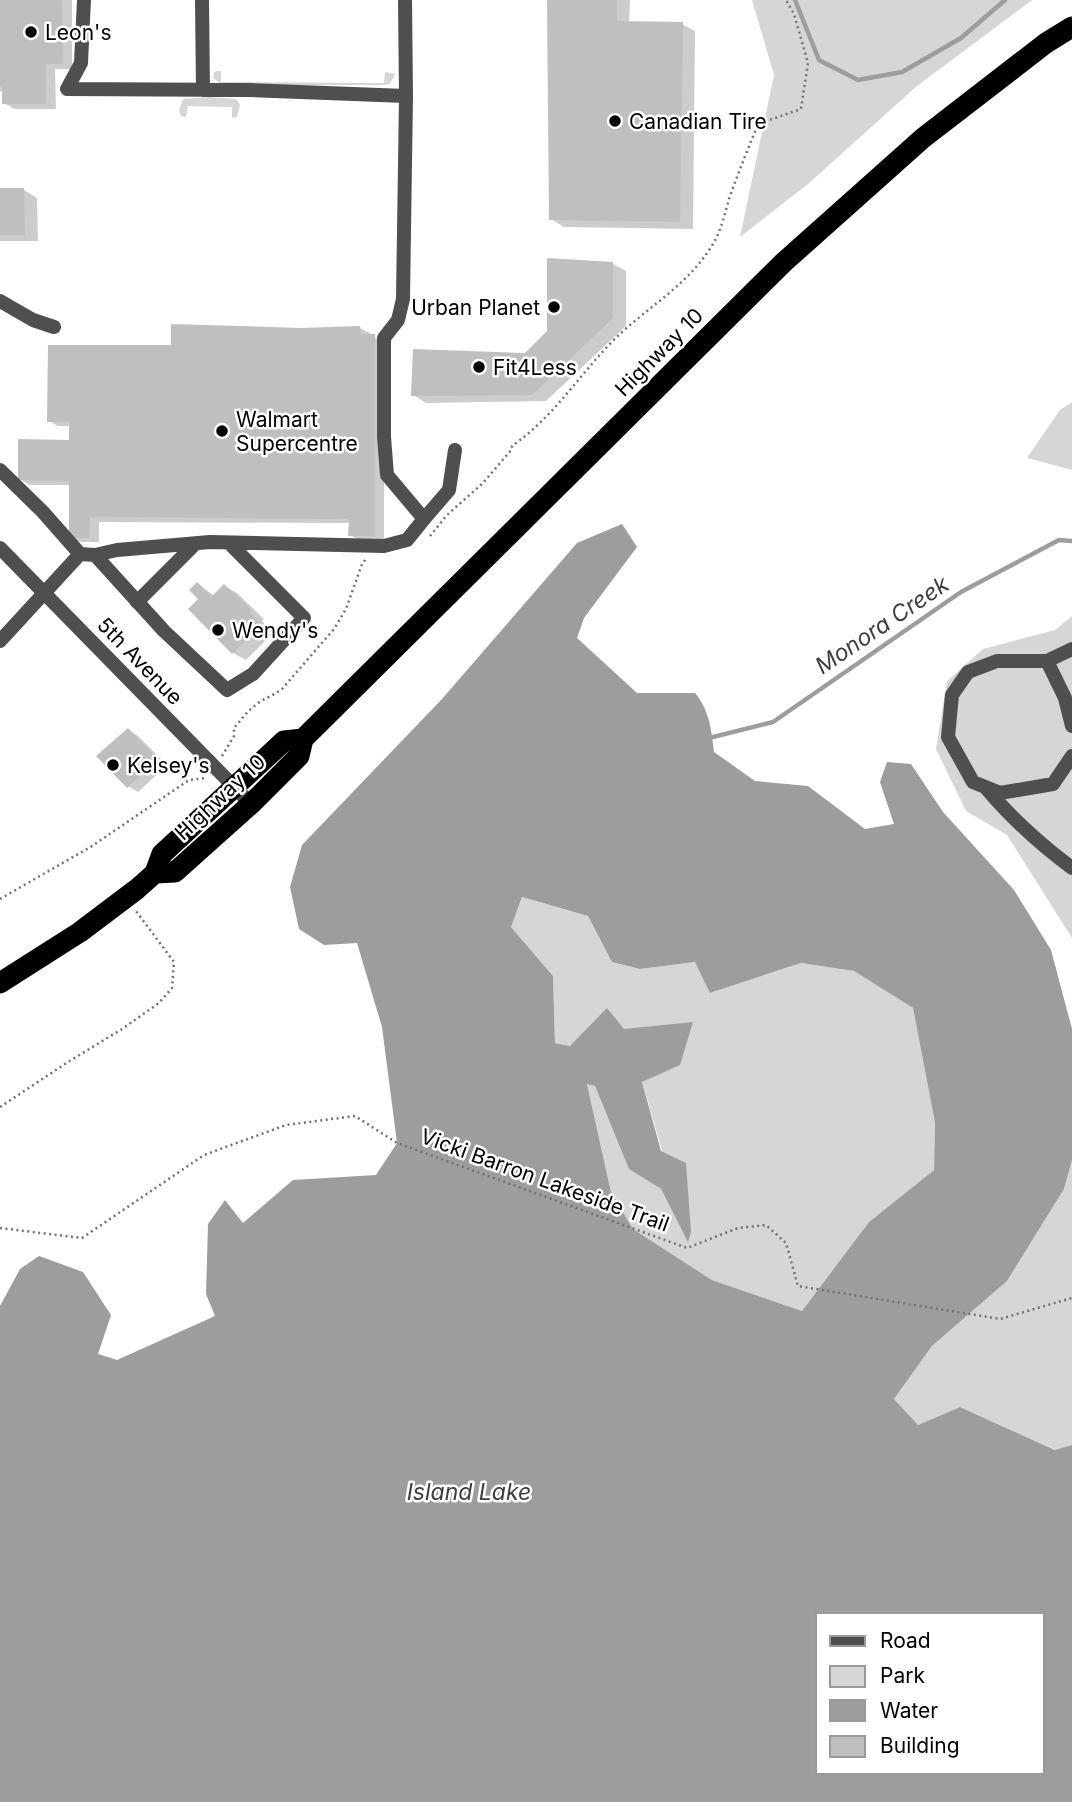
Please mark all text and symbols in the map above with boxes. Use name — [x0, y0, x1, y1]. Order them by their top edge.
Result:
place label: Leon's — [45, 20, 112, 45]
marker: Leon's — [23, 24, 39, 40]
place label: Canadian Tire — [629, 109, 767, 134]
marker: Canadian Tire — [607, 113, 623, 129]
place label: Urban Planet — [411, 295, 540, 320]
marker: Urban Planet — [546, 299, 562, 315]
street label: Highway 10 — [610, 303, 708, 401]
place label: Fit4Less — [493, 355, 577, 380]
marker: Fit4Less — [471, 359, 487, 375]
place label: Walmart Supercentre — [236, 407, 358, 456]
marker: Walmart Supercentre — [214, 423, 230, 439]
water label: Monora Creek — [810, 570, 954, 680]
street label: 5th Avenue — [92, 612, 188, 710]
place label: Wendy's — [232, 618, 318, 643]
marker: Wendy's — [210, 622, 226, 638]
street label: Highway 10 — [170, 749, 270, 845]
place label: Kelsey's — [127, 753, 210, 778]
marker: Kelsey's — [105, 757, 121, 773]
street label: Vicki Barron Lakeside Trail — [417, 1123, 673, 1237]
water label: Island Lake — [407, 1478, 531, 1506]
legend — [816, 1613, 1044, 1774]
text: Road — [880, 1628, 931, 1653]
text: Park — [880, 1663, 925, 1688]
text: Water — [880, 1698, 938, 1723]
text: Building — [880, 1733, 960, 1758]

